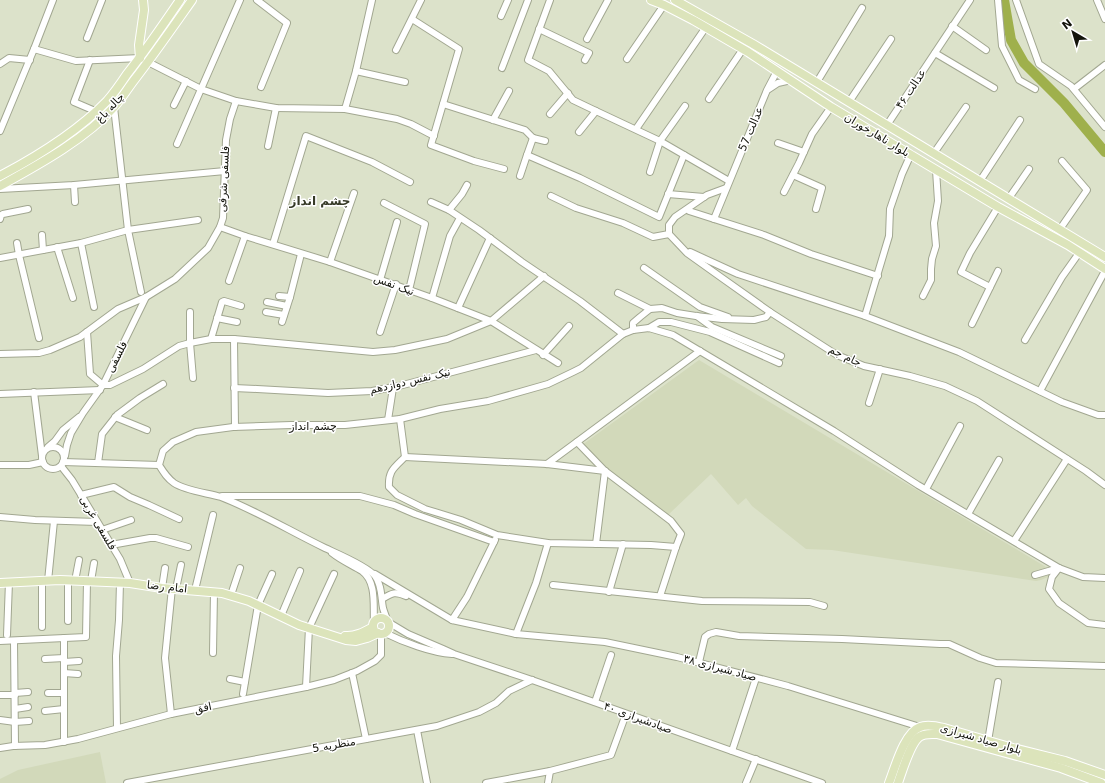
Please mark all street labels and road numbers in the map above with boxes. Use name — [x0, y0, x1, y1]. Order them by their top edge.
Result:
street label: ۴۶ عدالت — [893, 67, 929, 111]
street label: چاله باغ — [93, 90, 127, 126]
street label: عدالت 57 — [736, 105, 766, 153]
street label: بلوار ناهارخوران — [842, 110, 912, 160]
street label: فلسفی شرقی — [216, 145, 232, 213]
street label: نیک نفس — [372, 272, 416, 298]
street label: فلسفی — [104, 339, 130, 375]
street label: جام جم — [827, 343, 863, 369]
street label: نیک نفس دوازدهم — [368, 365, 452, 397]
street label: چشم انداز — [288, 420, 337, 433]
street label: فلسفی غربی — [77, 494, 119, 552]
street label: امام رضا — [146, 578, 188, 596]
street label: صیاد شیرازی ۳۸ — [682, 652, 758, 684]
street label: افق — [193, 700, 213, 717]
street label: ۴۰ صیادشیرازی — [602, 700, 674, 736]
street label: بلوار صیاد شیرازی — [939, 721, 1023, 757]
street label: منظریه 5 — [311, 735, 357, 755]

